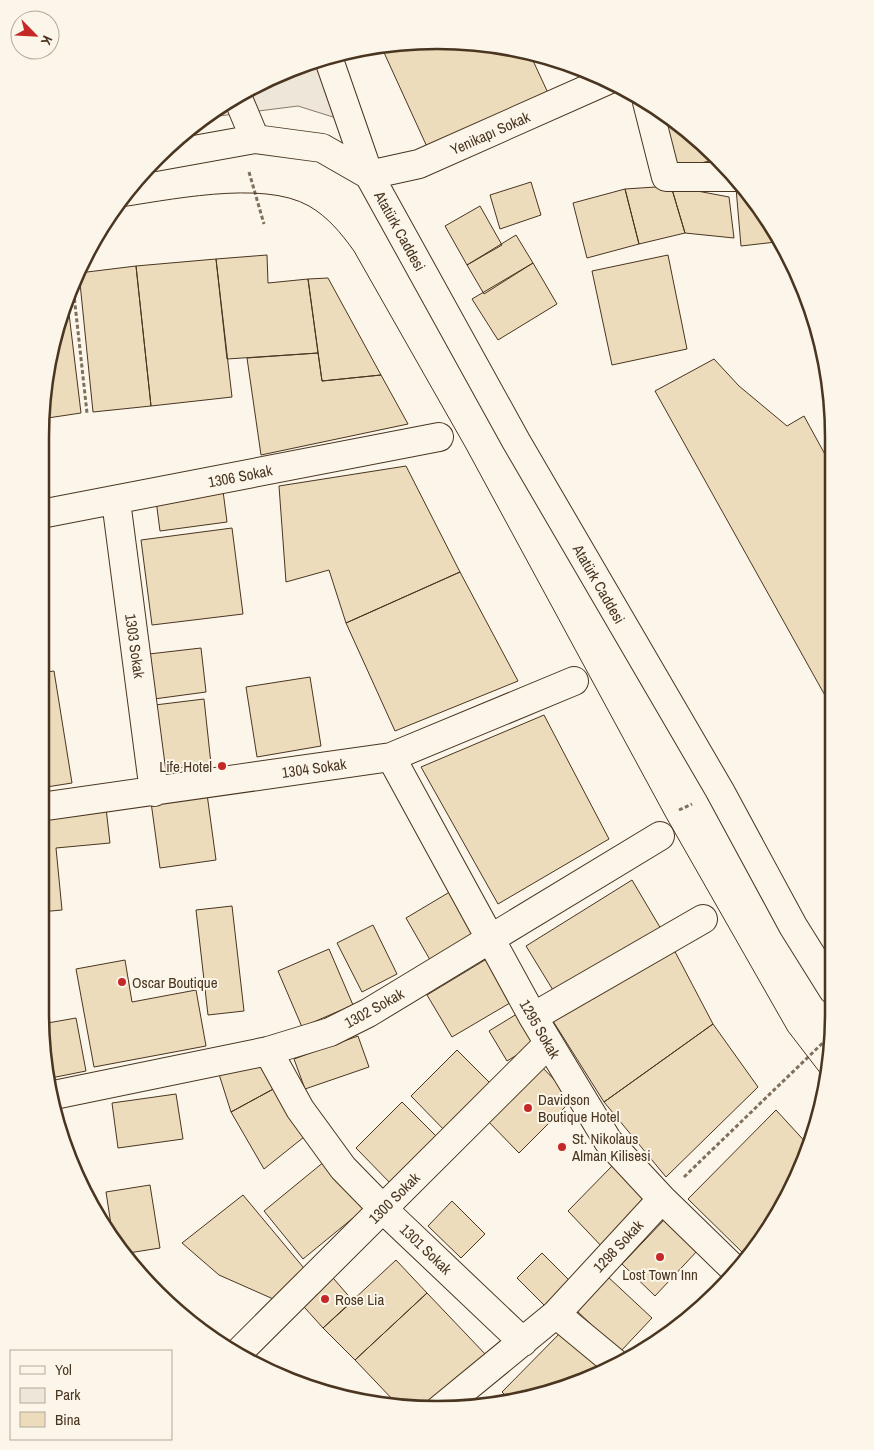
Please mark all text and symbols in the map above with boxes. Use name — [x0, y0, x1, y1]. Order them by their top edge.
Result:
north arrow — [10, 10, 60, 60]
text: K — [37, 33, 57, 48]
street label: Yenikapı Sokak — [447, 106, 534, 160]
street label: Atatürk Caddesi — [369, 186, 431, 275]
street label: 1306 Sokak — [206, 459, 275, 493]
street label: Atatürk Caddesi — [567, 540, 630, 627]
street label: 1303 Sokak — [120, 612, 150, 680]
street label: 1304 Sokak — [280, 753, 348, 783]
place label: Life Hotel — [159, 756, 212, 777]
marker: Life Hotel — [216, 760, 228, 772]
place label: Oscar Boutique — [132, 972, 218, 993]
marker: Oscar Boutique — [116, 976, 128, 988]
street label: 1302 Sokak — [340, 983, 408, 1033]
street label: 1295 Sokak — [515, 996, 566, 1063]
place label: Davidson Boutique Hotel — [538, 1089, 619, 1127]
marker: Davidson Boutique Hotel — [522, 1102, 534, 1114]
place label: St. Nikolaus Alman Kilisesi — [571, 1128, 651, 1166]
marker: St. Nikolaus Alman Kilisesi — [556, 1141, 568, 1153]
street label: 1300 Sokak — [364, 1167, 425, 1228]
street label: 1298 Sokak — [588, 1214, 648, 1277]
street label: 1301 Sokak — [395, 1219, 457, 1280]
marker: Lost Town Inn — [654, 1251, 666, 1263]
place label: Lost Town Inn — [622, 1264, 698, 1285]
place label: Rose Lia — [335, 1289, 384, 1310]
marker: Rose Lia — [319, 1293, 331, 1305]
legend — [10, 1350, 172, 1440]
text: Yol — [55, 1359, 72, 1380]
text: Park — [55, 1384, 81, 1405]
text: Bina — [55, 1409, 80, 1430]

